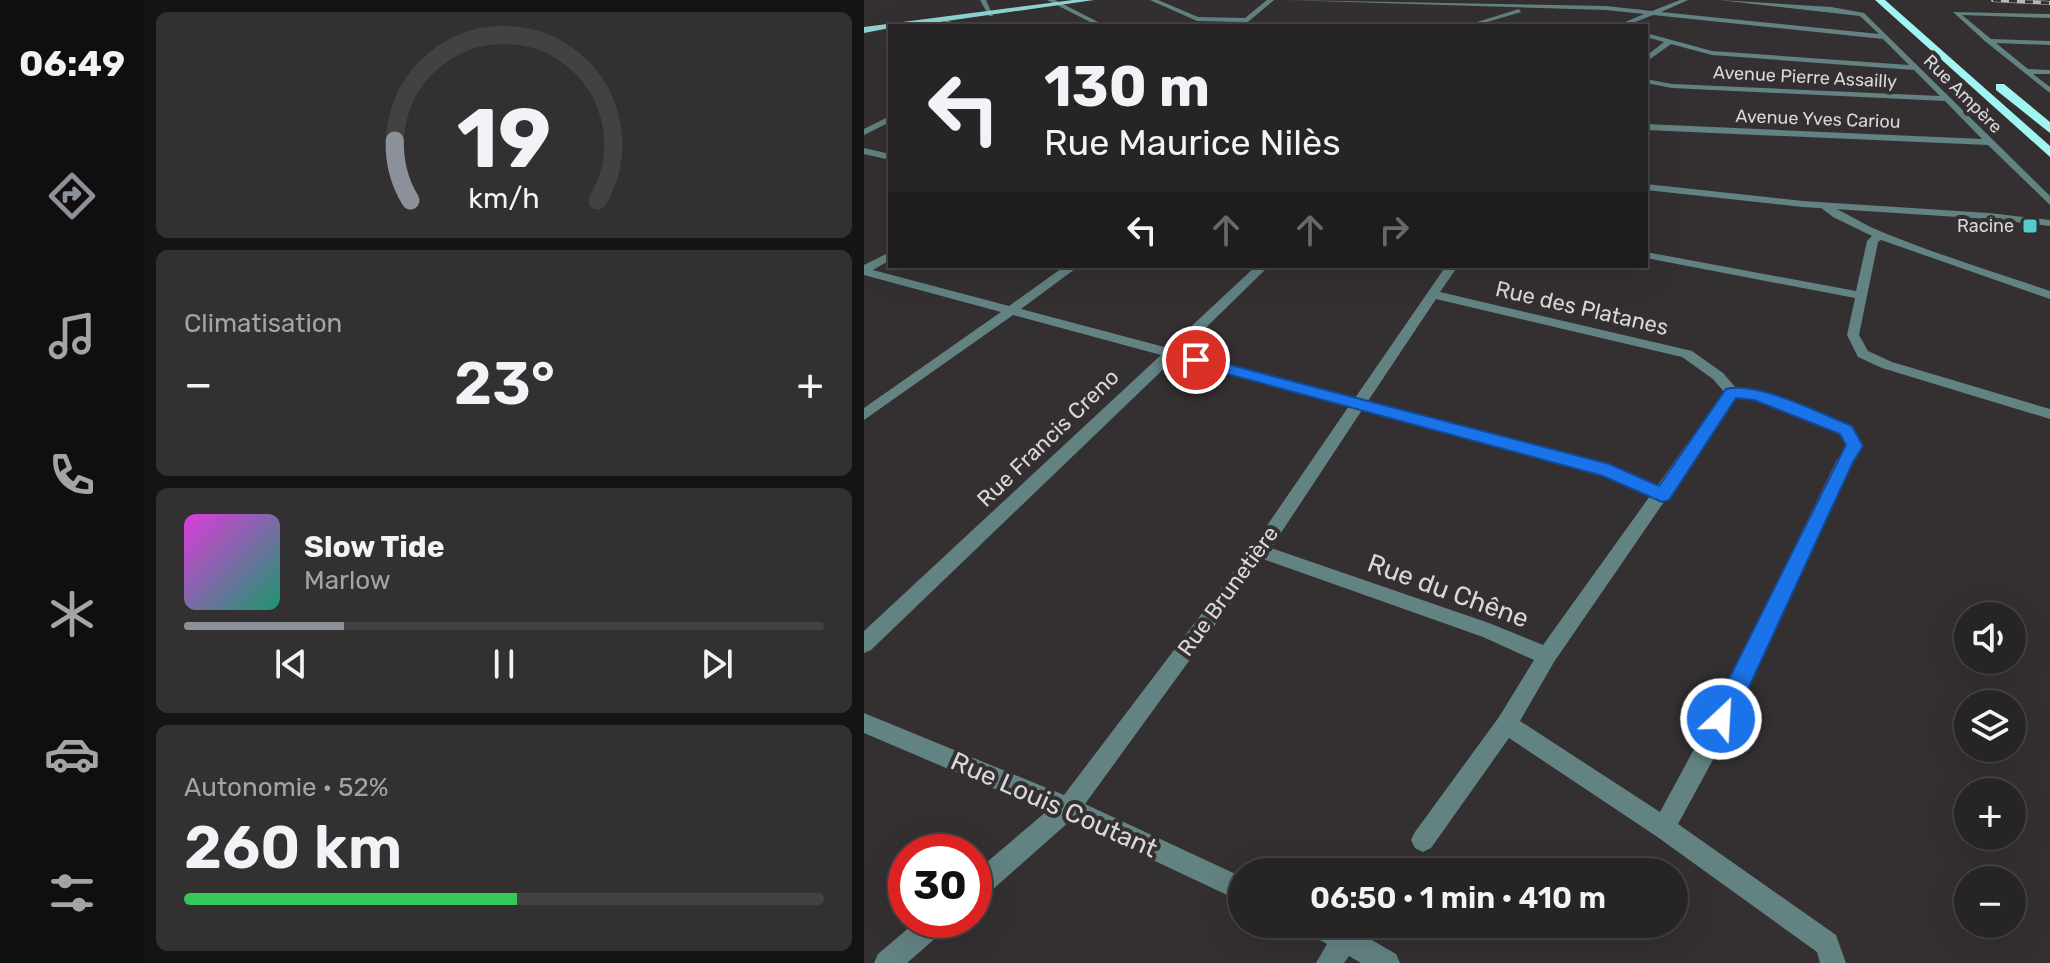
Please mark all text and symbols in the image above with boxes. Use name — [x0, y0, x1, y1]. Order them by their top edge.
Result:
text: 06:49 — [19, 42, 125, 85]
street label: Rue Ampère — [1919, 50, 2007, 138]
text: 130 m — [1044, 54, 1210, 120]
icon: left — [912, 56, 1016, 160]
street label: Avenue Pierre Assailly — [1712, 61, 1898, 93]
text: 19 — [457, 88, 551, 187]
street label: Avenue Yves Cariou — [1735, 105, 1901, 133]
text: Rue Maurice Nilès — [1044, 121, 1341, 164]
icon: directions — [44, 168, 100, 224]
text: km/h — [468, 181, 540, 215]
icon: left — [1120, 208, 1164, 252]
icon: ahead — [1204, 208, 1248, 252]
icon: ahead — [1288, 208, 1332, 252]
icon: right — [1372, 208, 1416, 252]
place label: Racine — [1957, 215, 2014, 237]
marker: Racine — [2021, 217, 2039, 235]
street label: Rue des Platanes — [1493, 275, 1671, 341]
icon: music — [44, 308, 100, 364]
text: Climatisation — [184, 308, 342, 339]
pin — [1162, 326, 1230, 394]
icon: arrive — [1174, 338, 1218, 382]
text: 23° — [454, 348, 555, 419]
text: − — [184, 358, 213, 410]
text: + — [797, 358, 824, 410]
street label: Rue Francis Creno — [971, 363, 1125, 513]
icon: phone — [44, 447, 100, 503]
street label: Rue Brunetière — [1172, 521, 1284, 661]
text: Slow Tide — [304, 529, 444, 565]
street label: Rue du Chêne — [1363, 548, 1533, 634]
text: Marlow — [304, 565, 391, 596]
icon: climate — [44, 586, 100, 642]
map controls — [1954, 602, 2026, 938]
button: sound — [1954, 602, 2026, 674]
icon: previous — [269, 642, 313, 686]
icon: pause — [482, 642, 526, 686]
icon: next — [695, 642, 739, 686]
position arrow — [1679, 677, 1763, 761]
button: layers — [1954, 690, 2026, 762]
icon: car — [44, 726, 100, 782]
street label: Rue Louis Coutant — [946, 746, 1162, 864]
text: Autonomie · 52% — [184, 772, 388, 803]
button: + — [1954, 778, 2026, 850]
text: 260 km — [184, 812, 402, 883]
speed limit sign: 30 — [888, 834, 992, 938]
icon: filters — [44, 865, 100, 921]
button: − — [1954, 866, 2026, 938]
text: 06:50 · 1 min · 410 m — [1310, 880, 1606, 916]

